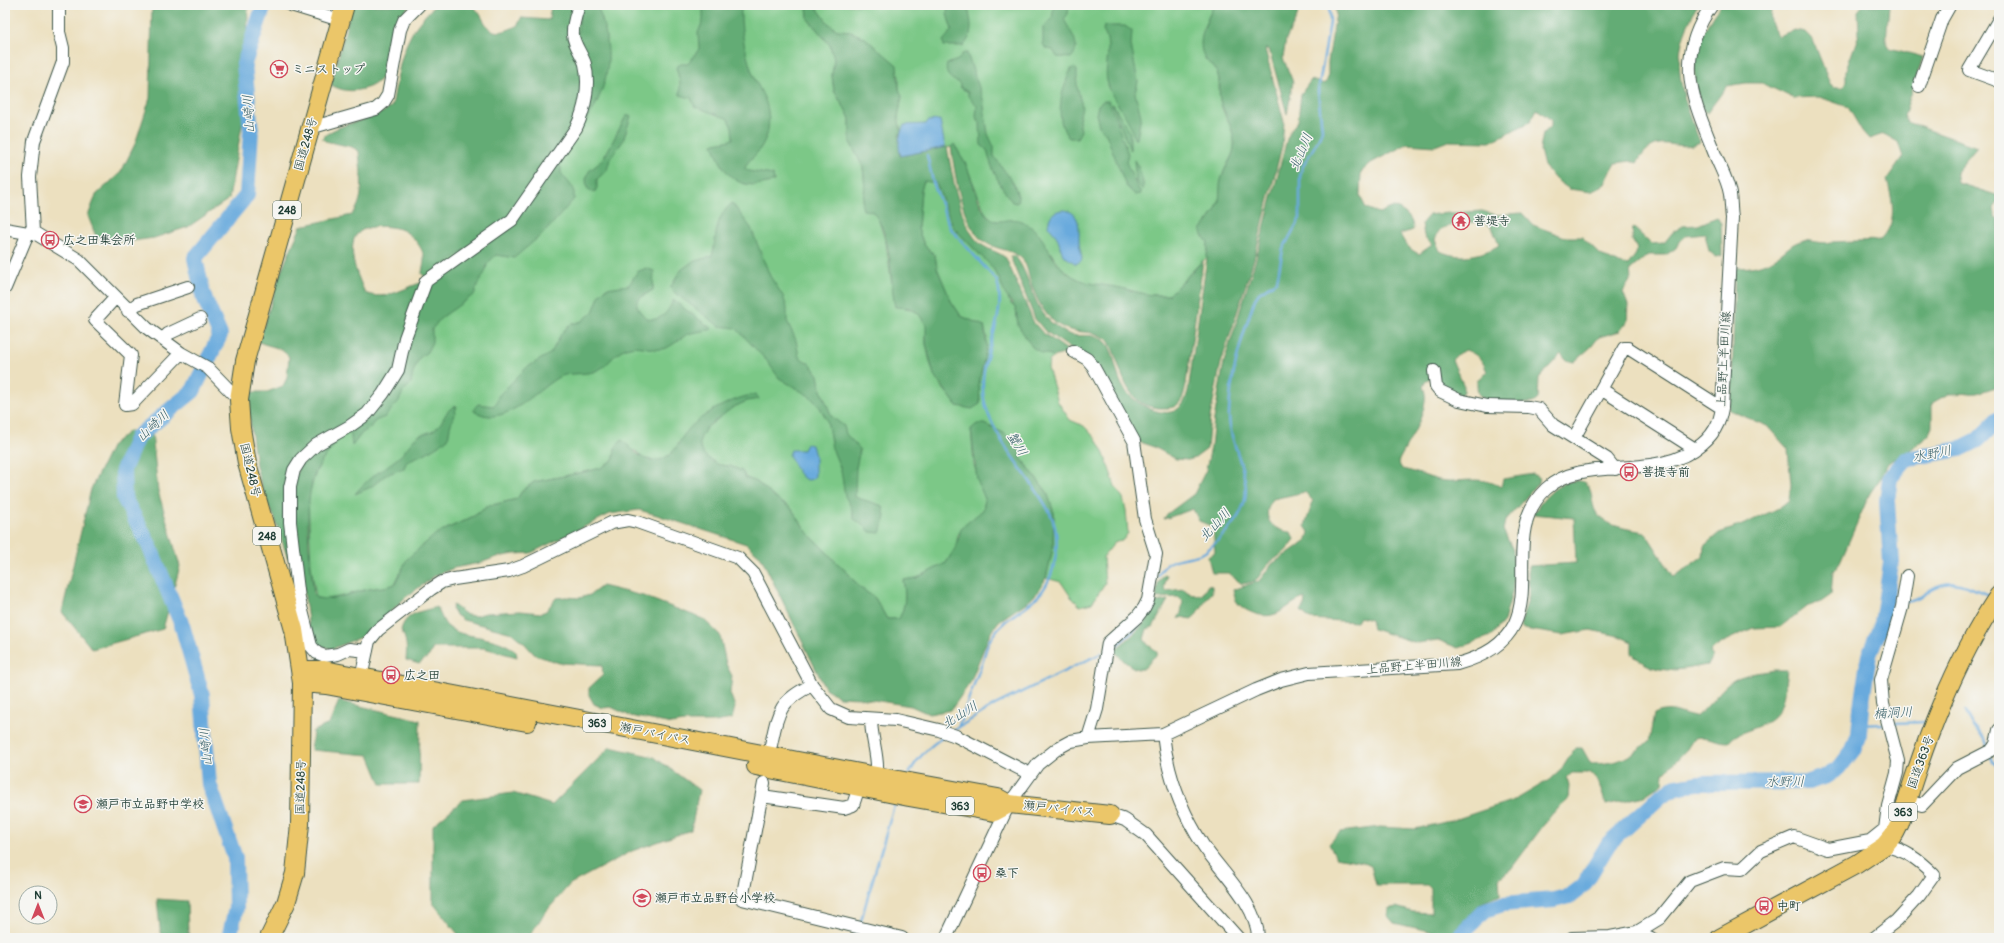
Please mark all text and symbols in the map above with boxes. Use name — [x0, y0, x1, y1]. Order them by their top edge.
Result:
supermarket icon: ミニストップ — [269, 59, 289, 79]
place label: ミニストップ — [292, 62, 365, 77]
water label: 山崎川 — [240, 94, 258, 134]
street label: 国道248号 — [291, 115, 321, 173]
water label: 北山川 — [1286, 131, 1316, 173]
road number: 248 — [273, 201, 301, 219]
temple icon: 菩堤寺 — [1451, 211, 1471, 231]
place label: 菩堤寺 — [1474, 214, 1510, 229]
bus stop icon: 広之田集会所 — [40, 230, 60, 250]
place label: 広之田集会所 — [63, 233, 136, 248]
street label: 上品野上半田川線 — [1714, 311, 1734, 407]
water label: 山崎川 — [133, 407, 173, 445]
water label: 蟹川 — [1003, 429, 1031, 459]
street label: 国道248号 — [236, 441, 264, 499]
water label: 水野川 — [1911, 442, 1953, 466]
bus stop icon: 菩提寺前 — [1619, 462, 1639, 482]
place label: 菩提寺前 — [1642, 465, 1690, 480]
water label: 北山川 — [1196, 505, 1234, 545]
road number: 248 — [253, 527, 281, 545]
street label: 上品野上半田川線 — [1366, 654, 1462, 678]
bus stop icon: 広之田 — [381, 665, 401, 685]
place label: 広之田 — [404, 668, 440, 683]
water label: 北山川 — [939, 698, 981, 732]
water label: 楠洞川 — [1873, 704, 1913, 722]
road number: 363 — [583, 714, 611, 732]
street label: 瀬戸バイパス — [618, 720, 692, 748]
water label: 山崎川 — [196, 727, 216, 767]
street label: 国道363号 — [1904, 733, 1938, 791]
street label: 国道248号 — [293, 759, 309, 815]
water label: 水野川 — [1765, 774, 1805, 790]
school or university icon: 瀬戸市立品野中学校 — [73, 794, 93, 814]
place label: 瀬戸市立品野中学校 — [96, 797, 204, 812]
road number: 363 — [946, 797, 974, 815]
street label: 瀬戸バイパス — [1023, 798, 1095, 820]
road number: 363 — [1889, 803, 1917, 821]
bus stop icon: 桑下 — [972, 863, 992, 883]
place label: 桑下 — [995, 866, 1019, 881]
north arrow — [18, 885, 58, 925]
school or university icon: 瀬戸市立品野台小学校 — [632, 888, 652, 908]
text: N — [34, 889, 42, 902]
place label: 瀬戸市立品野台小学校 — [655, 891, 775, 906]
bus stop icon: 中町 — [1754, 896, 1774, 916]
place label: 中町 — [1777, 899, 1801, 914]

